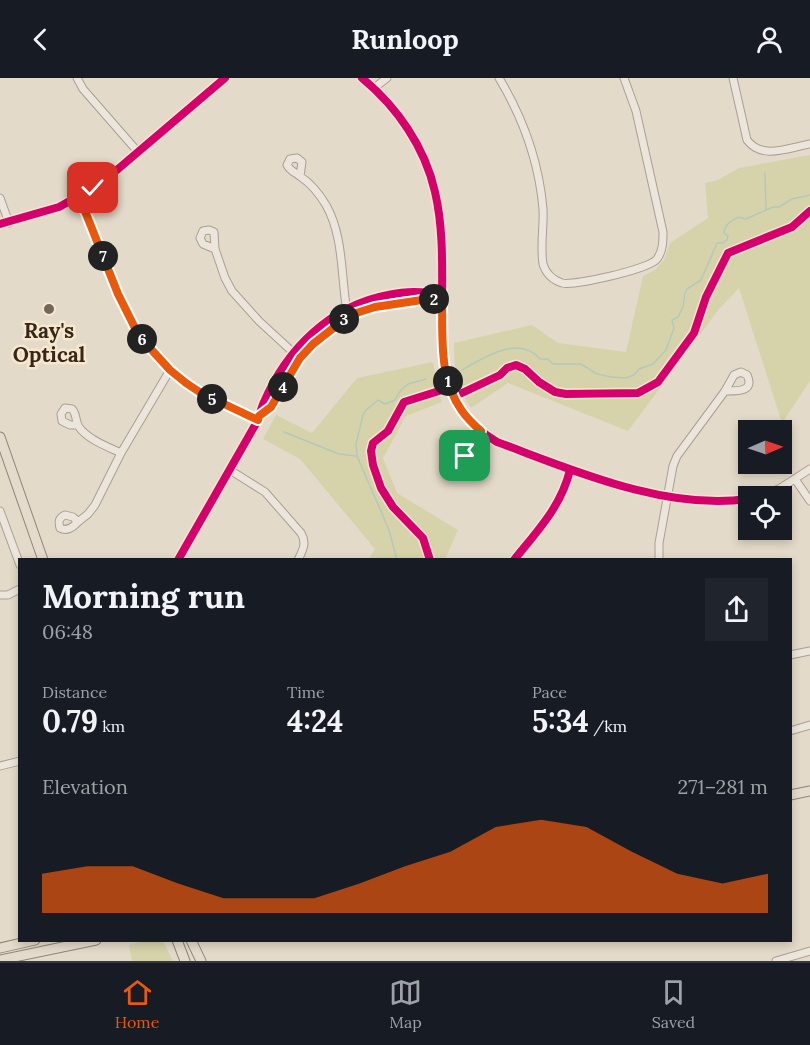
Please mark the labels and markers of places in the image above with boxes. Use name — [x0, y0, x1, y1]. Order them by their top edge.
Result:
pin — [67, 162, 118, 213]
pin: 7 — [88, 241, 118, 271]
pin: 2 — [419, 284, 449, 314]
marker: Ray's Optical — [42, 302, 56, 316]
pin: 3 — [329, 304, 359, 334]
place label: Ray's Optical — [13, 317, 86, 368]
pin: 6 — [127, 324, 157, 354]
pin: 1 — [433, 366, 463, 396]
pin: 4 — [268, 372, 298, 402]
pin: 5 — [197, 384, 227, 414]
pin — [439, 430, 490, 481]

